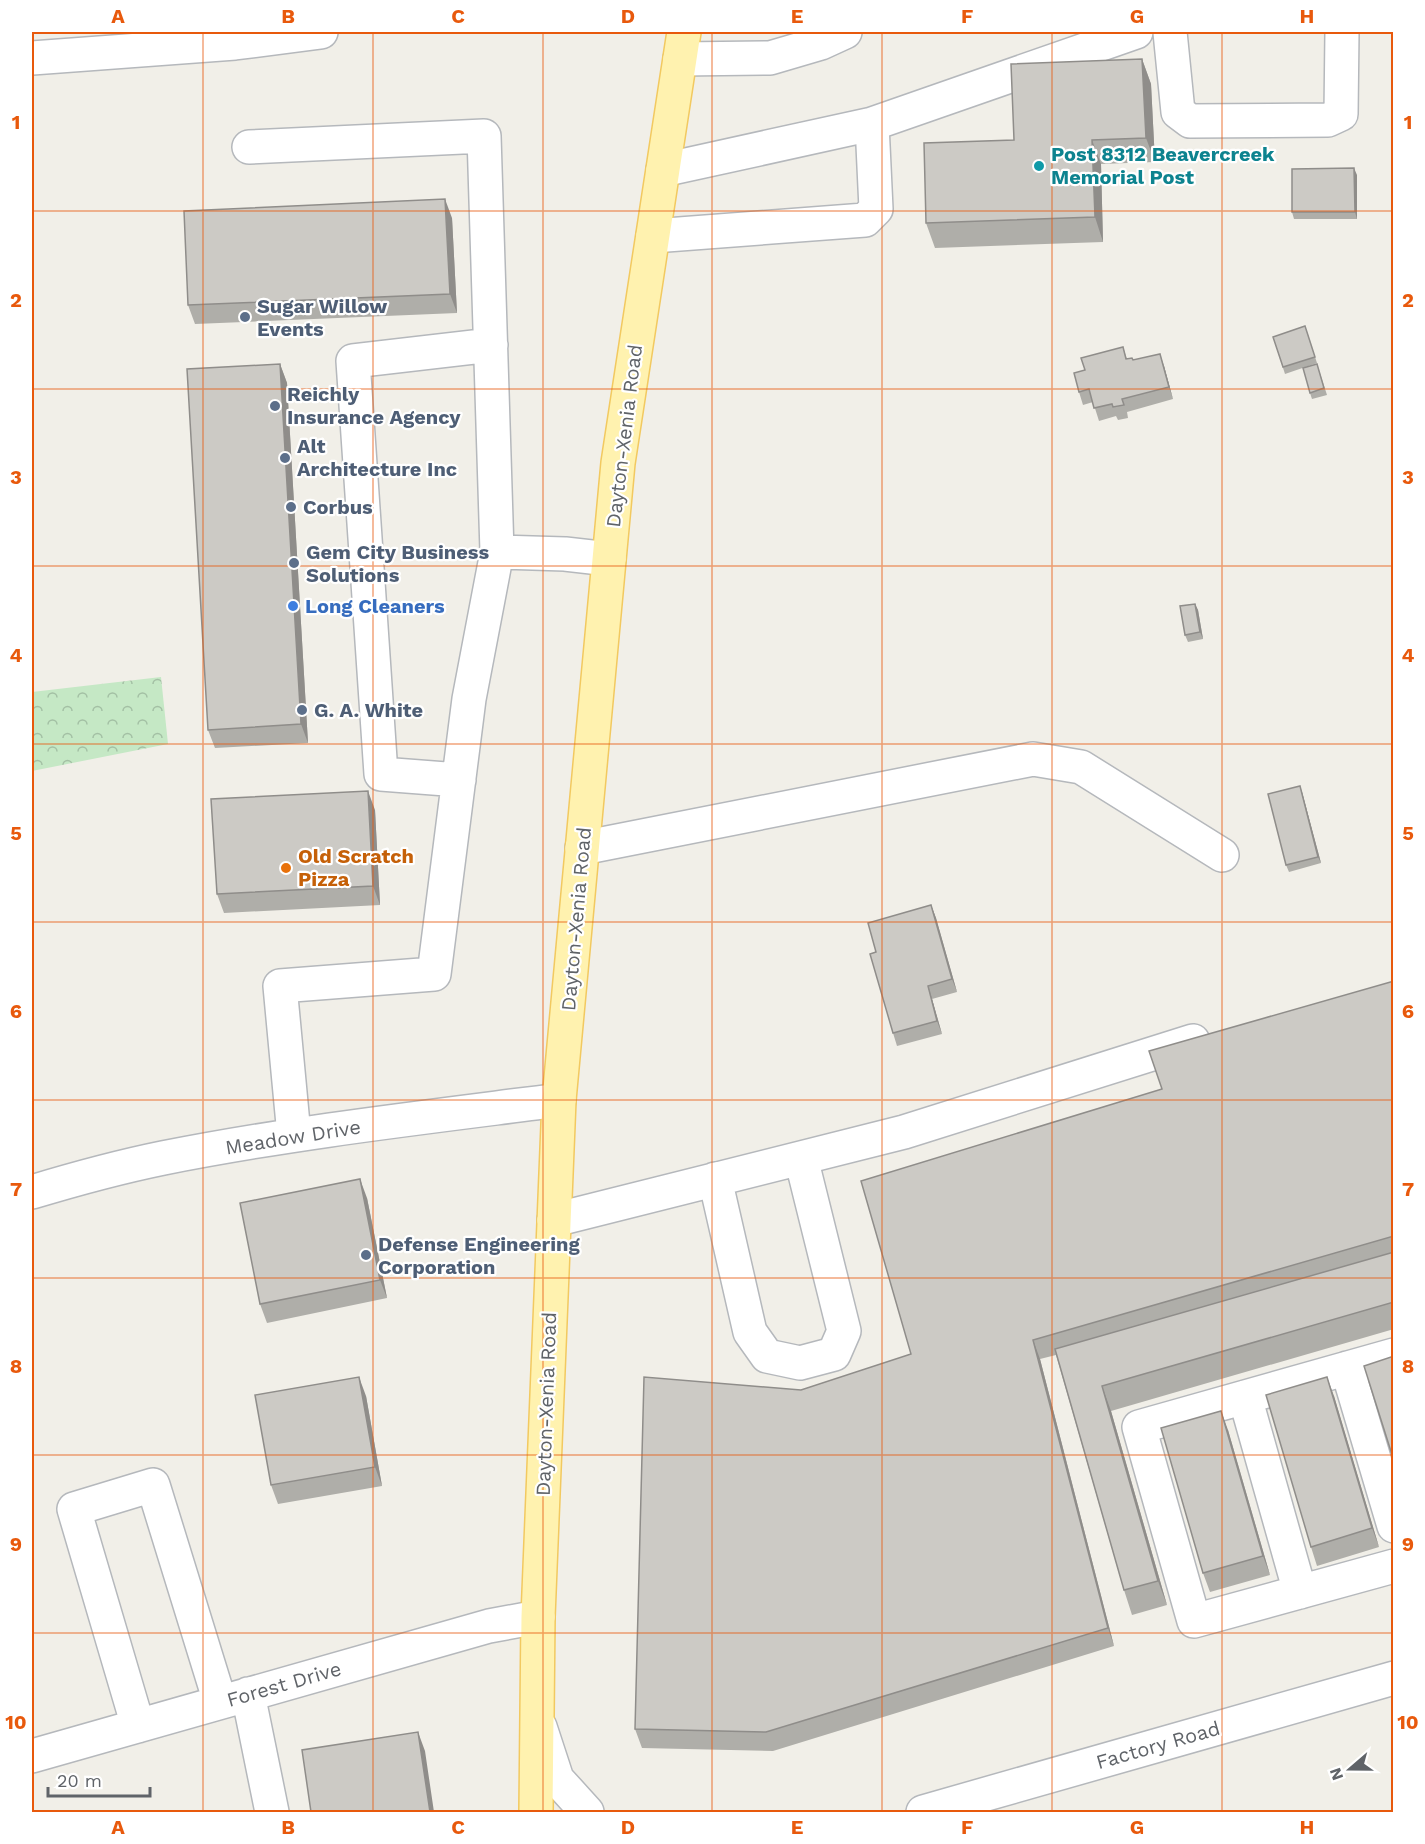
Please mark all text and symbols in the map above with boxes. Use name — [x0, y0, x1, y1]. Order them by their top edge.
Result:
text: A — [111, 4, 125, 28]
text: B — [281, 4, 295, 28]
text: C — [451, 4, 465, 28]
text: D — [621, 4, 635, 28]
text: E — [791, 4, 803, 28]
text: F — [961, 4, 973, 28]
text: G — [1130, 4, 1144, 28]
text: H — [1300, 4, 1314, 28]
text: 1 — [12, 110, 20, 134]
text: 1 — [1404, 110, 1412, 134]
place label: Post 8312 Beavercreek Memorial Post — [1051, 142, 1275, 189]
marker: Post 8312 Beavercreek Memorial Post — [1032, 159, 1046, 173]
text: 2 — [10, 288, 22, 312]
text: 2 — [1402, 288, 1414, 312]
place label: Sugar Willow Events — [257, 294, 387, 341]
marker: Sugar Willow Events — [238, 310, 252, 324]
street label: Dayton-Xenia Road — [601, 343, 647, 529]
place label: Reichly Insurance Agency — [287, 382, 461, 429]
marker: Reichly Insurance Agency — [268, 399, 282, 413]
place label: Alt Architecture Inc — [297, 434, 457, 481]
marker: Alt Architecture Inc — [278, 451, 292, 465]
text: 3 — [10, 465, 22, 489]
text: 3 — [1402, 465, 1414, 489]
place label: Corbus — [303, 495, 373, 519]
marker: Corbus — [284, 500, 298, 514]
place label: Gem City Business Solutions — [306, 540, 489, 587]
marker: Gem City Business Solutions — [287, 556, 301, 570]
place label: Long Cleaners — [305, 594, 445, 618]
marker: Long Cleaners — [286, 599, 300, 613]
text: 4 — [10, 643, 23, 667]
text: 4 — [1402, 643, 1415, 667]
place label: G. A. White — [314, 698, 423, 722]
marker: G. A. White — [295, 703, 309, 717]
text: 5 — [10, 821, 22, 845]
text: 5 — [1402, 821, 1414, 845]
street label: Dayton-Xenia Road — [556, 826, 596, 1012]
place label: Old Scratch Pizza — [298, 844, 414, 891]
marker: Old Scratch Pizza — [279, 861, 293, 875]
text: 6 — [10, 999, 22, 1023]
text: 6 — [1402, 999, 1414, 1023]
street label: Meadow Drive — [224, 1114, 362, 1160]
text: 7 — [10, 1177, 22, 1201]
text: 7 — [1402, 1177, 1414, 1201]
place label: Defense Engineering Corporation — [378, 1232, 580, 1279]
marker: Defense Engineering Corporation — [359, 1248, 373, 1262]
street label: Dayton-Xenia Road — [531, 1311, 561, 1497]
text: 8 — [10, 1354, 22, 1378]
text: 8 — [1402, 1354, 1414, 1378]
text: 9 — [10, 1532, 22, 1556]
text: 9 — [1402, 1532, 1414, 1556]
street label: Forest Drive — [224, 1656, 344, 1712]
text: 10 — [5, 1710, 27, 1734]
text: 10 — [1397, 1710, 1419, 1734]
street label: Factory Road — [1093, 1716, 1223, 1774]
north arrow — [1320, 1739, 1380, 1799]
scale bar — [48, 1760, 150, 1798]
text: N — [1325, 1765, 1347, 1783]
text: 20 m — [57, 1770, 102, 1791]
text: A — [111, 1815, 125, 1839]
text: B — [281, 1815, 295, 1839]
text: C — [451, 1815, 465, 1839]
text: D — [621, 1815, 635, 1839]
text: E — [791, 1815, 803, 1839]
text: F — [961, 1815, 973, 1839]
text: G — [1130, 1815, 1144, 1839]
text: H — [1300, 1815, 1314, 1839]

